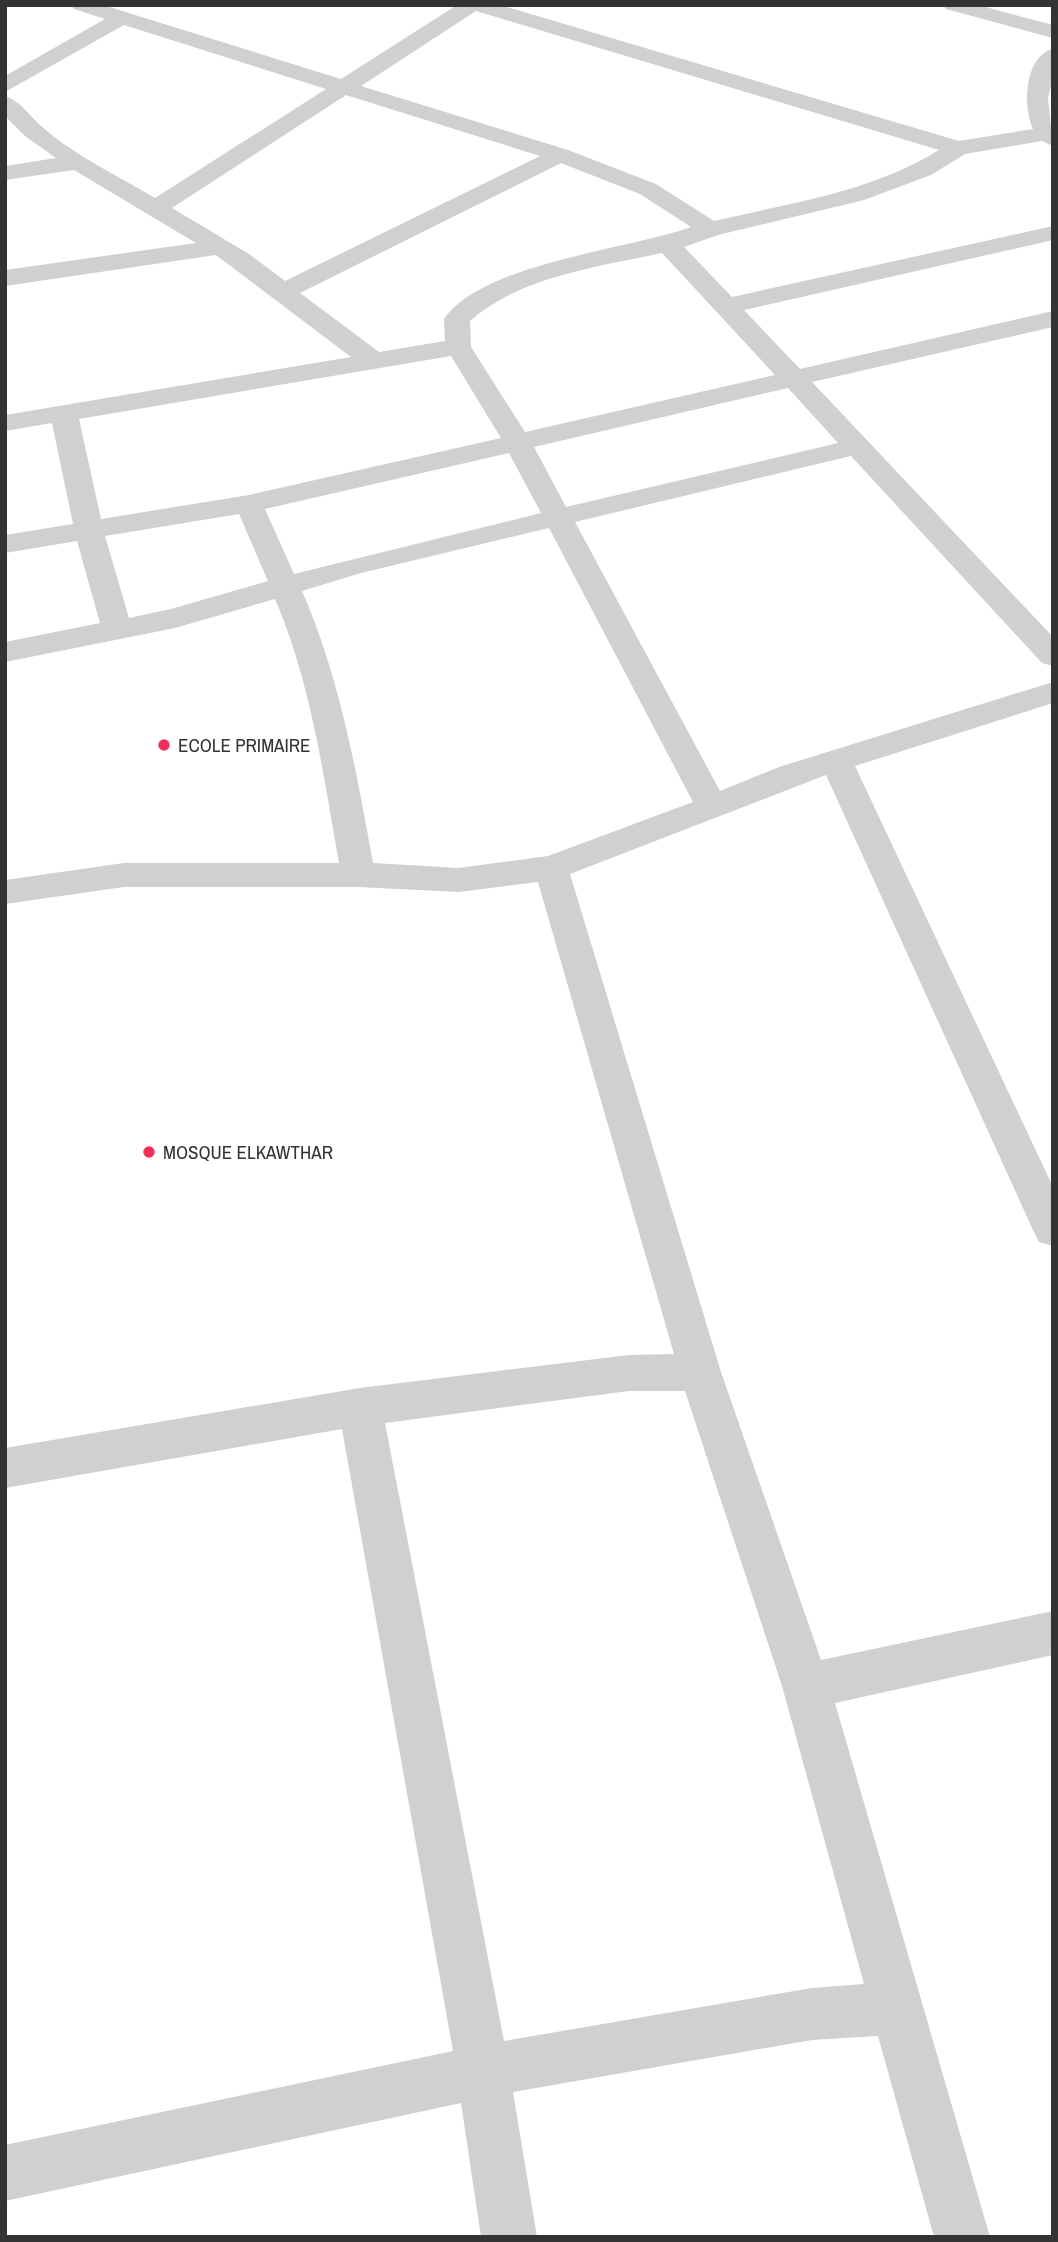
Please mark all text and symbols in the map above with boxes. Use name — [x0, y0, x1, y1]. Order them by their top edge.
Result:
place label: ECOLE PRIMAIRE — [178, 732, 310, 758]
marker: ECOLE PRIMAIRE — [156, 737, 172, 753]
place label: MOSQUE ELKAWTHAR — [163, 1139, 333, 1165]
marker: MOSQUE ELKAWTHAR — [141, 1144, 157, 1160]

